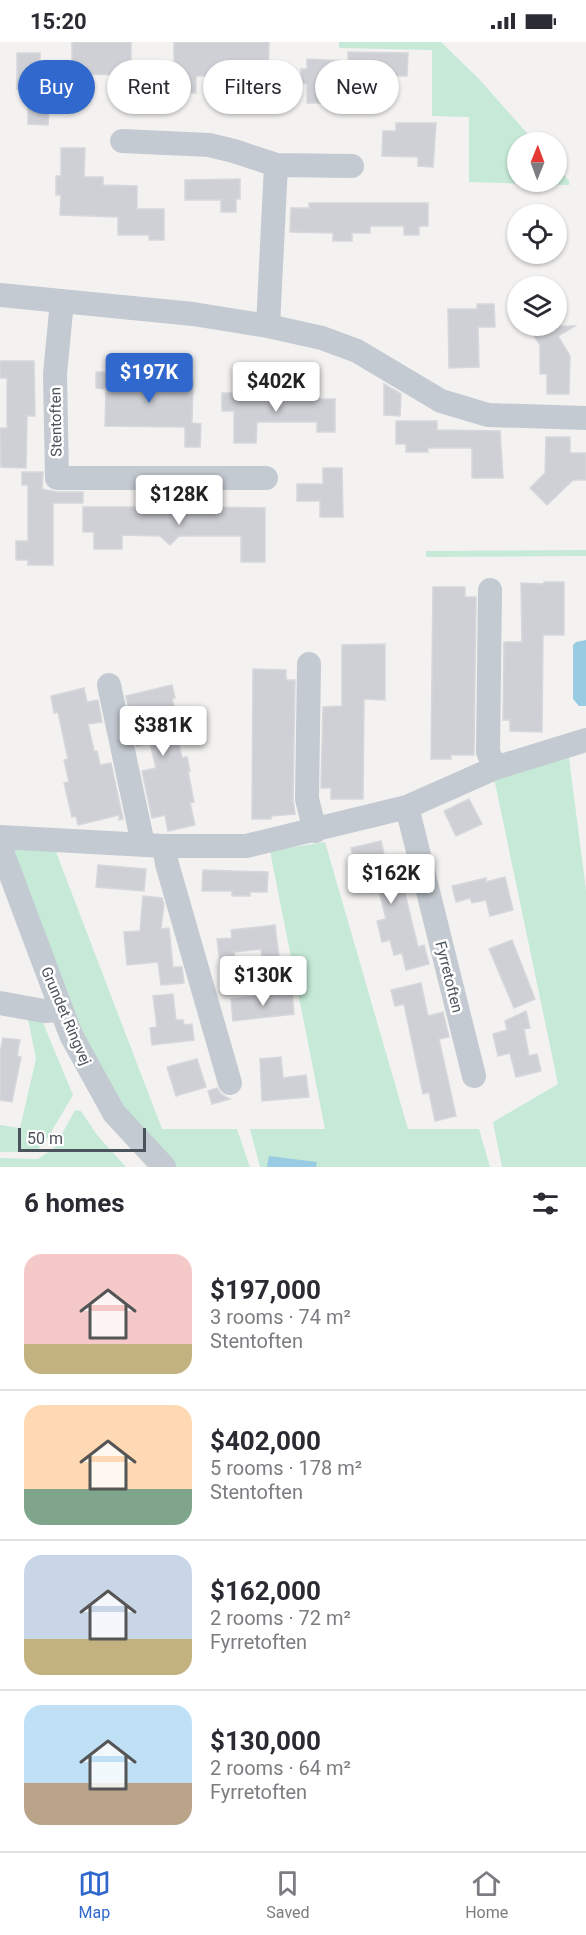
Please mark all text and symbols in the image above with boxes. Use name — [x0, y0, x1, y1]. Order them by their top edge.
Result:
text: 15:20 — [30, 9, 87, 34]
chip: Buy — [18, 60, 95, 114]
chip: Rent — [107, 60, 191, 114]
chip: Filters — [203, 60, 303, 114]
chip: New — [315, 60, 399, 114]
north arrow — [507, 132, 567, 192]
map controls — [507, 132, 567, 336]
button: locate — [507, 204, 567, 264]
button: layers — [507, 276, 567, 336]
pin: $197K — [107, 353, 191, 404]
text: $197K — [120, 360, 178, 384]
pin: $402K — [234, 362, 318, 413]
text: $402K — [247, 369, 305, 393]
street label: Stentoften — [46, 387, 66, 457]
pin: $128K — [137, 475, 221, 526]
text: $128K — [150, 482, 208, 506]
pin: $381K — [121, 706, 205, 757]
text: $381K — [134, 713, 192, 737]
pin: $162K — [349, 854, 433, 905]
text: $162K — [362, 861, 420, 885]
street label: Fyrretoften — [431, 939, 467, 1015]
pin: $130K — [221, 956, 305, 1007]
text: $130K — [234, 963, 292, 987]
street label: Grundet Ringvej — [37, 964, 95, 1068]
scale bar — [18, 1125, 146, 1152]
text: 50 m — [27, 1129, 63, 1148]
icon: filters — [529, 1187, 562, 1220]
text: 6 homes — [24, 1188, 125, 1218]
text: $197,000 — [210, 1275, 321, 1305]
icon: home — [72, 1278, 144, 1350]
text: 3 rooms · 74 m² — [210, 1305, 351, 1329]
text: Stentoften — [210, 1329, 303, 1353]
text: $402,000 — [210, 1426, 321, 1456]
icon: home — [72, 1429, 144, 1501]
text: 5 rooms · 178 m² — [210, 1456, 362, 1480]
text: Stentoften — [210, 1480, 303, 1504]
text: $162,000 — [210, 1576, 321, 1606]
icon: home — [72, 1579, 144, 1651]
text: 2 rooms · 72 m² — [210, 1606, 351, 1630]
text: Fyrretoften — [210, 1630, 307, 1654]
text: $130,000 — [210, 1726, 321, 1756]
icon: home — [72, 1729, 144, 1801]
text: 2 rooms · 64 m² — [210, 1756, 351, 1780]
text: Fyrretoften — [210, 1780, 307, 1804]
tab: Map — [78, 1867, 111, 1922]
tab: Saved — [266, 1867, 310, 1922]
tab: Home — [465, 1867, 508, 1922]

